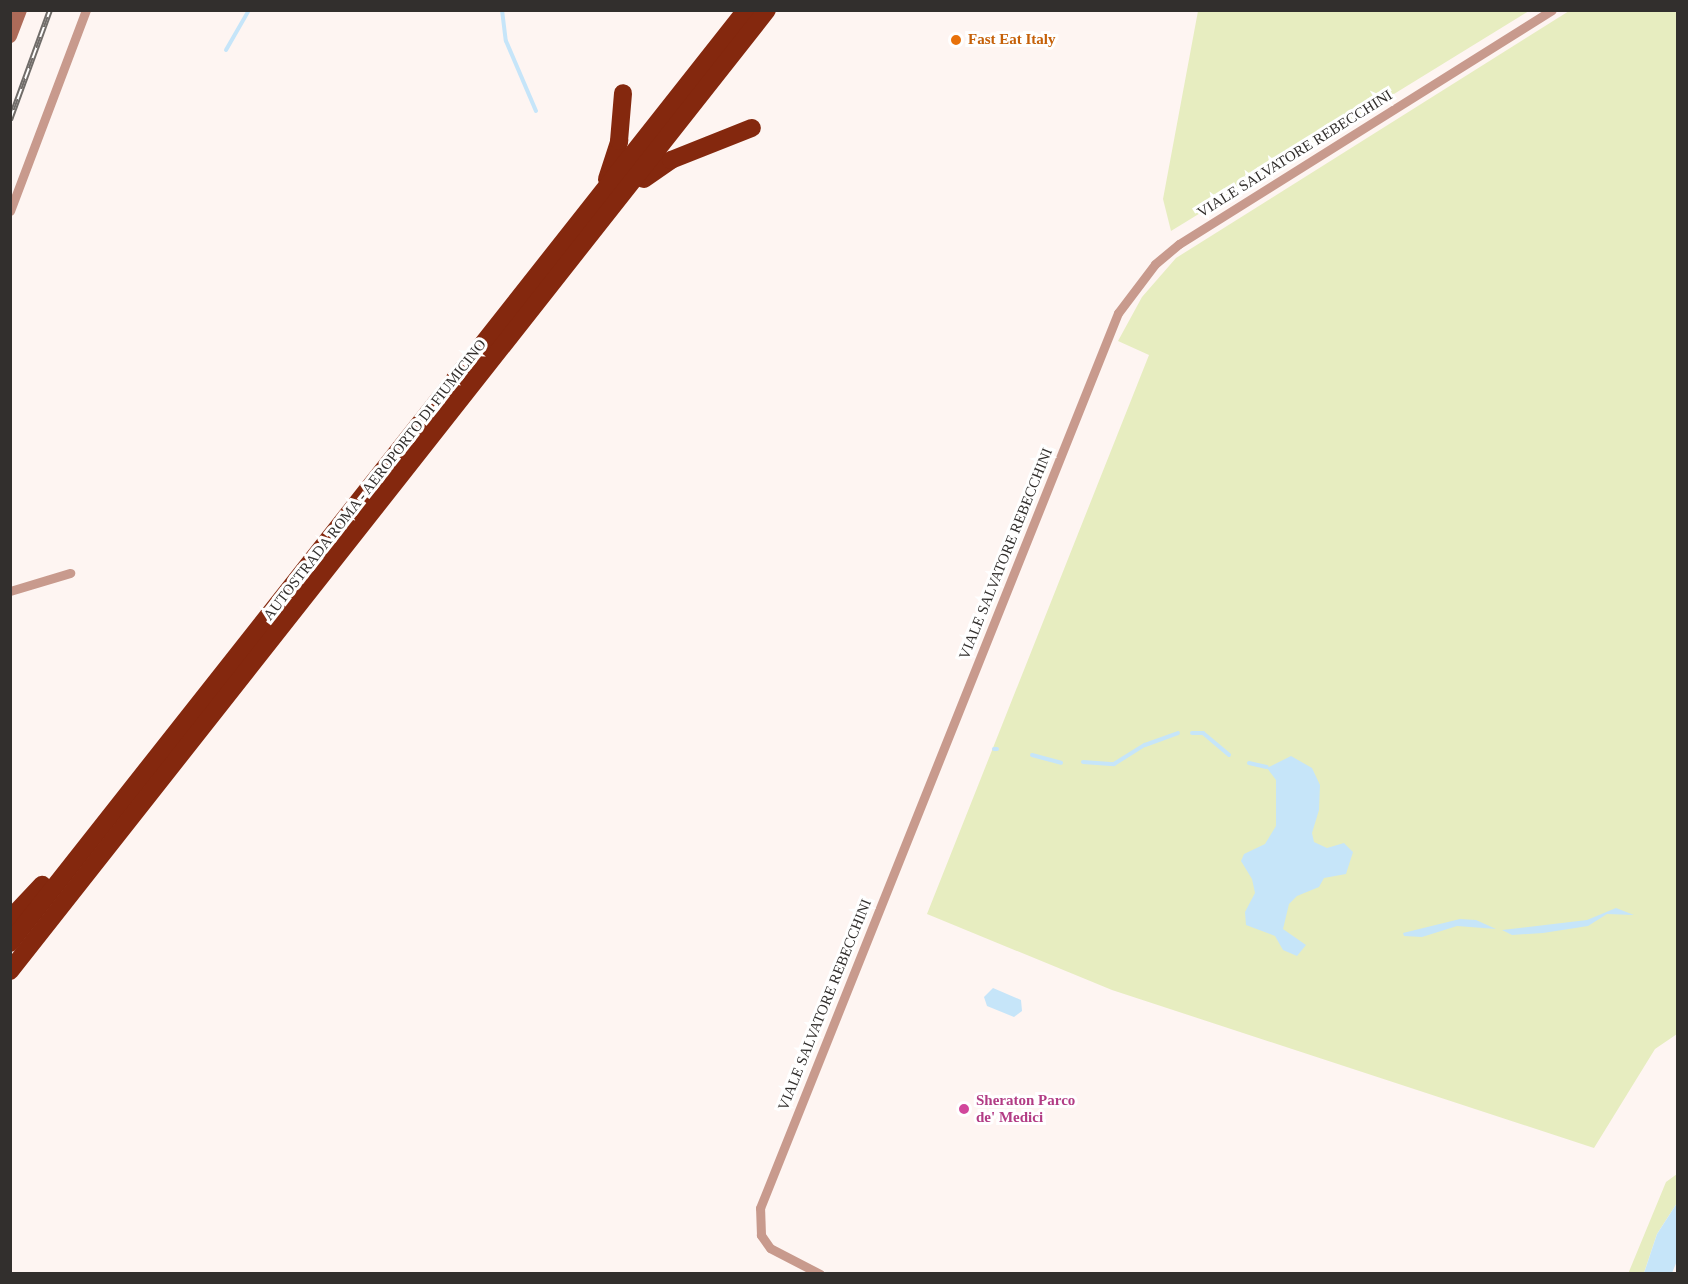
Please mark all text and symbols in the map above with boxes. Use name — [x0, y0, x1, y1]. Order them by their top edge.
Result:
place label: Fast Eat Italy — [968, 31, 1055, 49]
marker: Fast Eat Italy — [949, 33, 963, 47]
street label: VIALE SALVATORE REBECCHINI — [1194, 86, 1396, 222]
street label: AUTOSTRADA ROMA - AEROPORTO DI FIUMICINO — [259, 335, 491, 625]
street label: VIALE SALVATORE REBECCHINI — [955, 446, 1057, 662]
street label: VIALE SALVATORE REBECCHINI — [774, 897, 876, 1113]
place label: Sheraton Parco de' Medici — [976, 1091, 1075, 1126]
marker: Sheraton Parco de' Medici — [957, 1102, 971, 1116]

